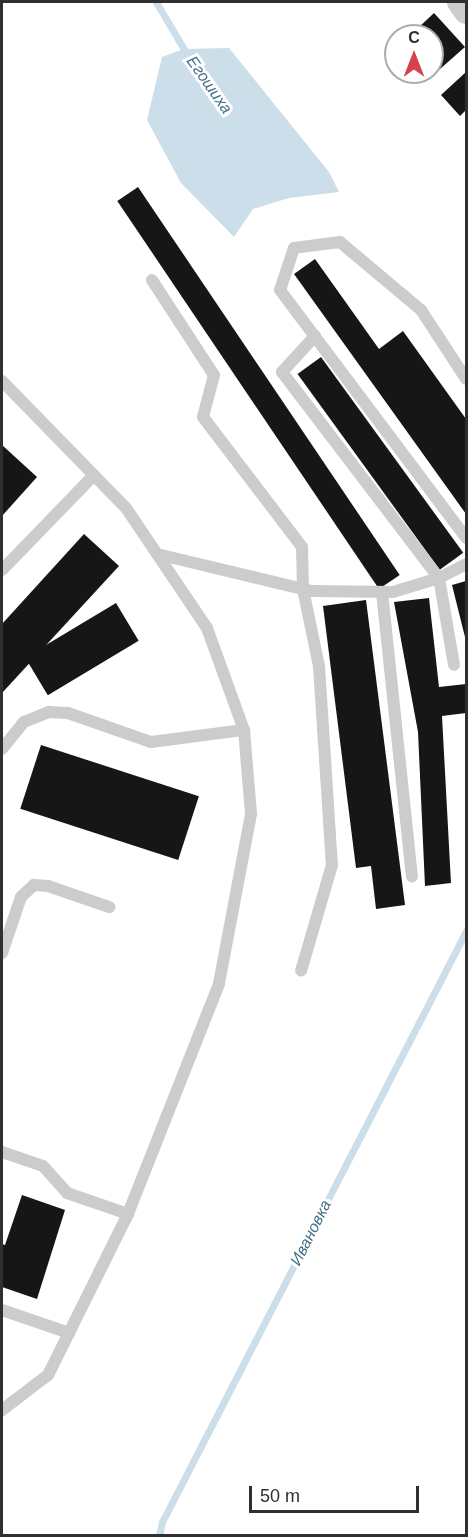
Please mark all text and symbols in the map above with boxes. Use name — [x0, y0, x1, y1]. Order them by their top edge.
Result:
north arrow — [384, 24, 444, 84]
text: С — [408, 29, 420, 46]
water label: Егошиха — [182, 52, 236, 118]
water label: Ивановка — [286, 1197, 336, 1269]
scale bar — [252, 1474, 422, 1512]
text: 50 m — [260, 1486, 300, 1506]

